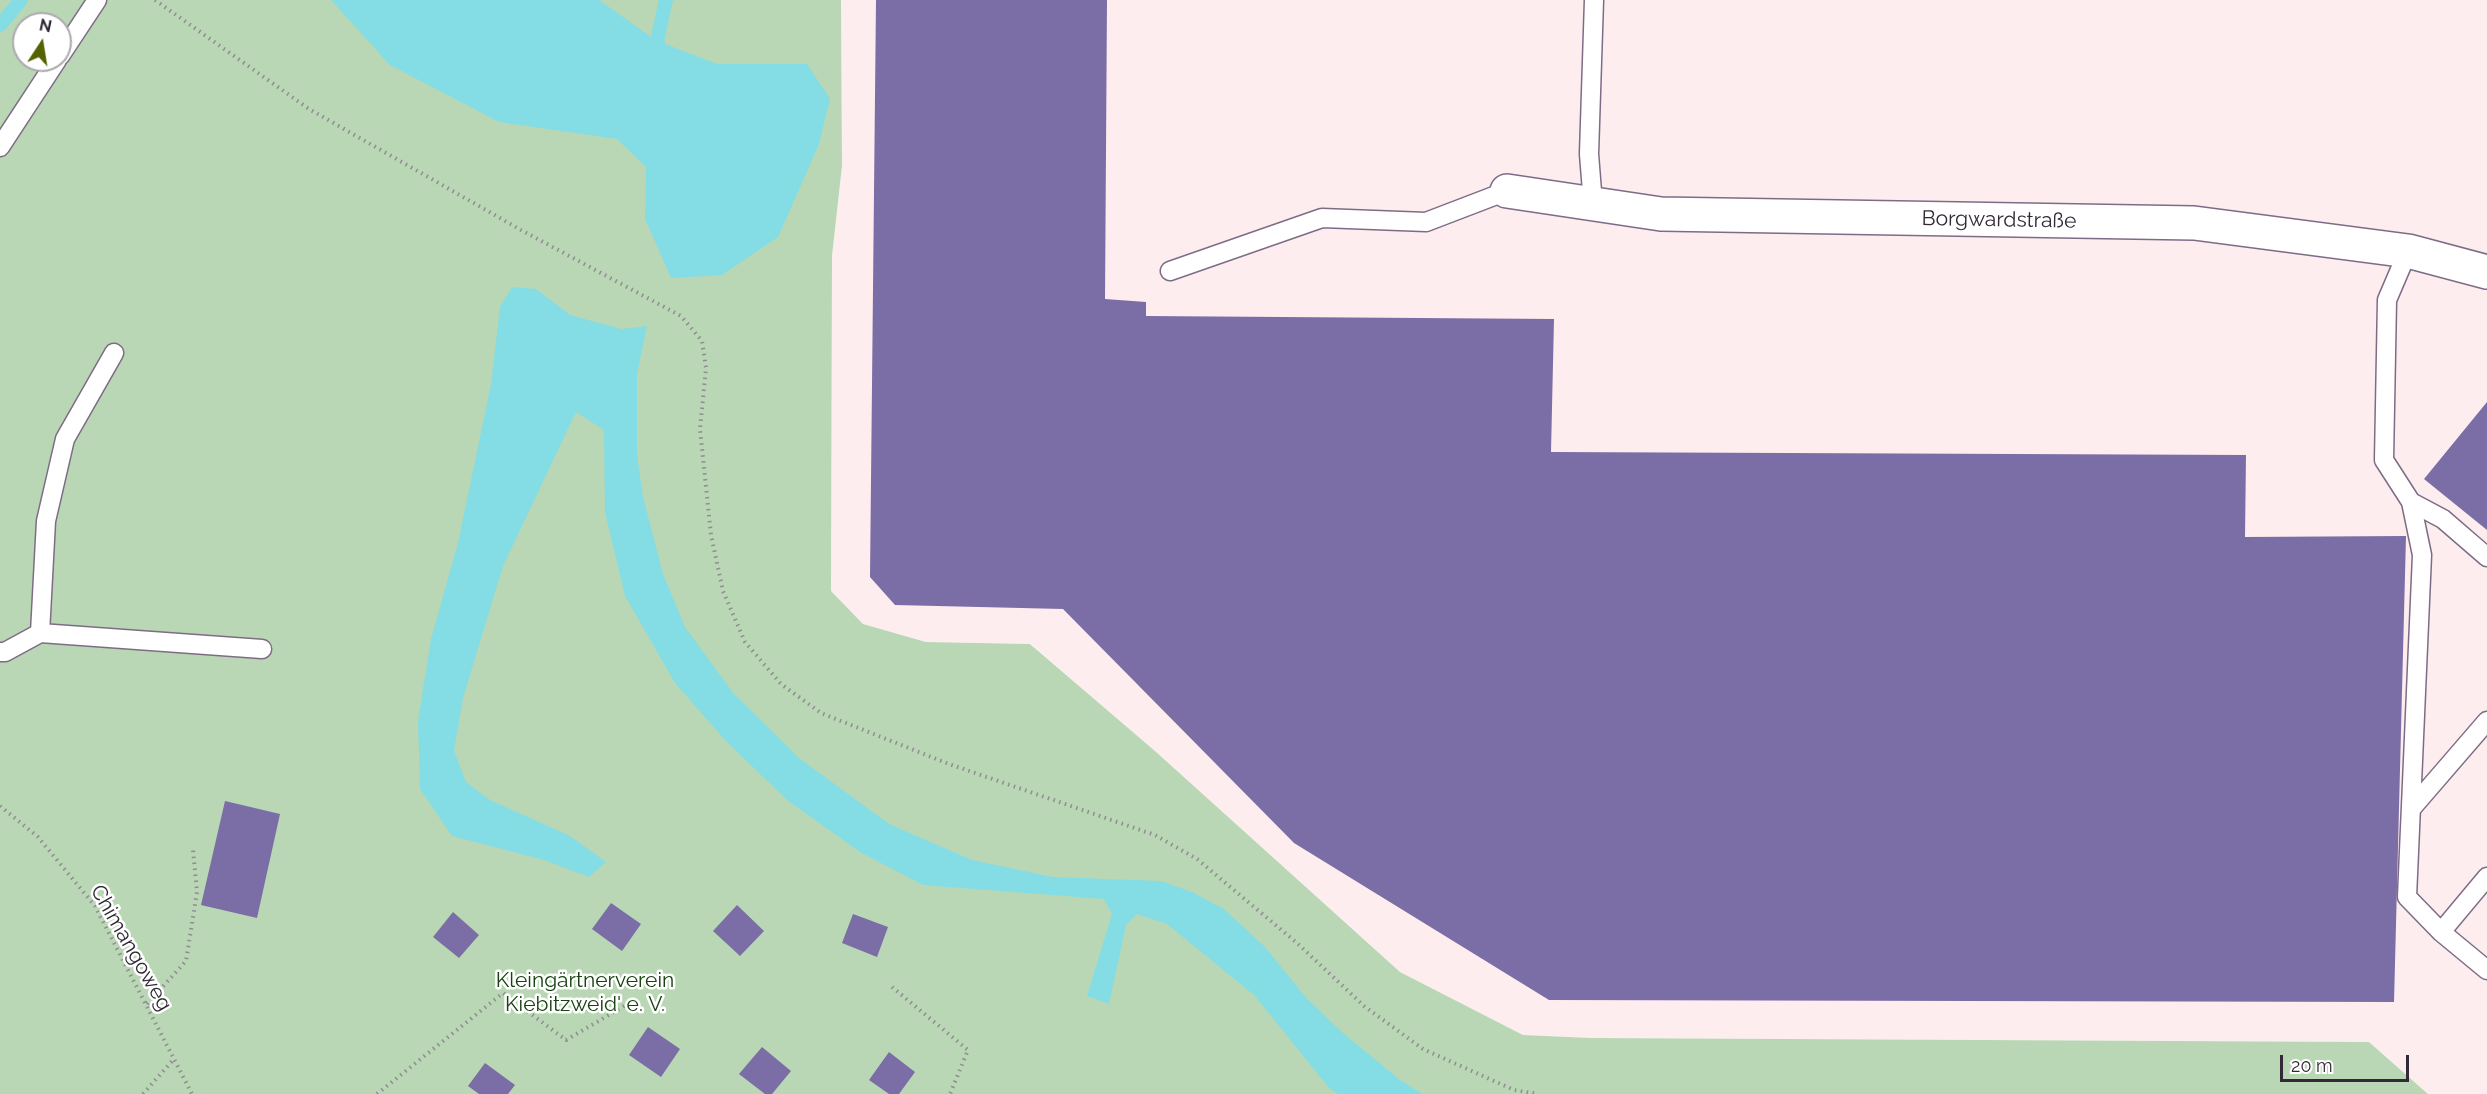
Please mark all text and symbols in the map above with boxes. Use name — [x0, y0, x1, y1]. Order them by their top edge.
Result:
north arrow — [12, 12, 72, 72]
text: N — [37, 15, 53, 36]
street label: Borgwardstraße — [1921, 206, 2077, 234]
street label: Chimangoweg — [85, 881, 177, 1015]
park label: Kleingärtnerverein Kiebitzweid' e. V. — [496, 968, 674, 1018]
scale bar — [2283, 1043, 2412, 1081]
text: 20 m — [2291, 1055, 2333, 1076]

